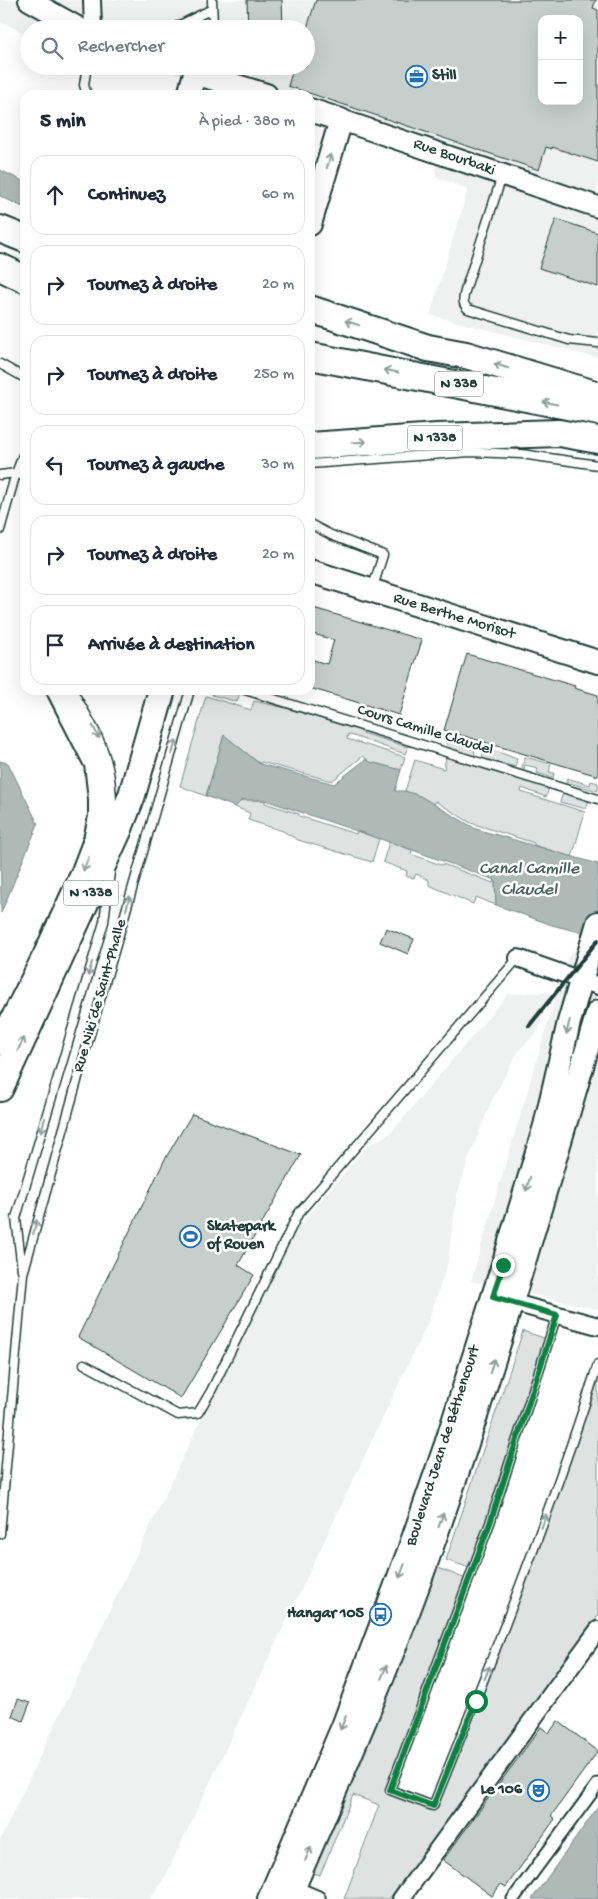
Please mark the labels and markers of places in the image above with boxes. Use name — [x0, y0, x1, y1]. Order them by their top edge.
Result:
office icon: Still — [404, 64, 428, 88]
place label: Still — [432, 67, 457, 86]
place label: Skatepark of Rouen — [206, 1218, 277, 1255]
sports icon: Skatepark of Rouen — [179, 1224, 203, 1248]
bus stop icon: Hangar 105 — [368, 1602, 392, 1626]
place label: Hangar 105 — [287, 1605, 365, 1624]
theatre icon: Le 106 — [526, 1778, 550, 1802]
place label: Le 106 — [480, 1781, 523, 1800]

